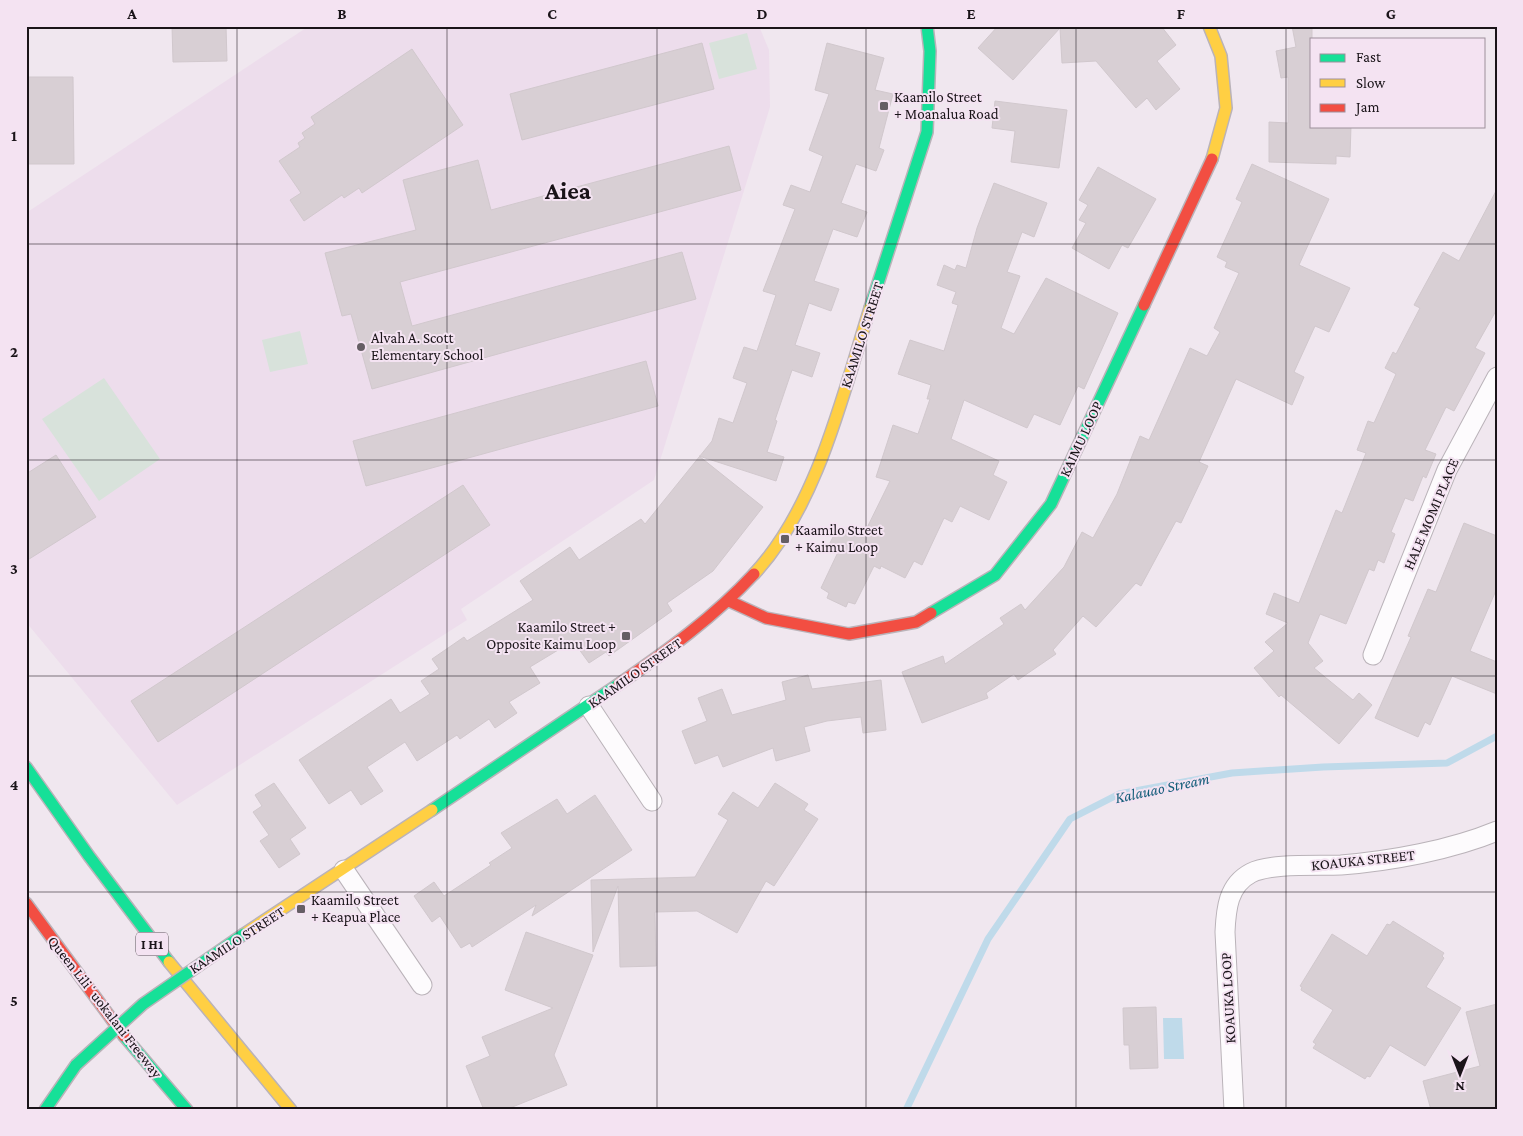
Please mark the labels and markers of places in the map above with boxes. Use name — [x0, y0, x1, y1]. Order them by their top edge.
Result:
place label: Kaamilo Street + Moanalua Road — [894, 89, 999, 122]
marker: Kaamilo Street + Moanalua Road — [878, 100, 890, 112]
place label: Alvah A. Scott Elementary School — [371, 330, 483, 364]
marker: Alvah A. Scott Elementary School — [355, 341, 367, 353]
place label: Kaamilo Street + Kaimu Loop — [795, 522, 884, 556]
marker: Kaamilo Street + Kaimu Loop — [779, 533, 791, 545]
place label: Kaamilo Street + Opposite Kaimu Loop — [486, 619, 616, 653]
marker: Kaamilo Street + Opposite Kaimu Loop — [620, 630, 632, 642]
place label: Kaamilo Street + Keapua Place — [311, 892, 401, 926]
marker: Kaamilo Street + Keapua Place — [295, 903, 307, 915]

